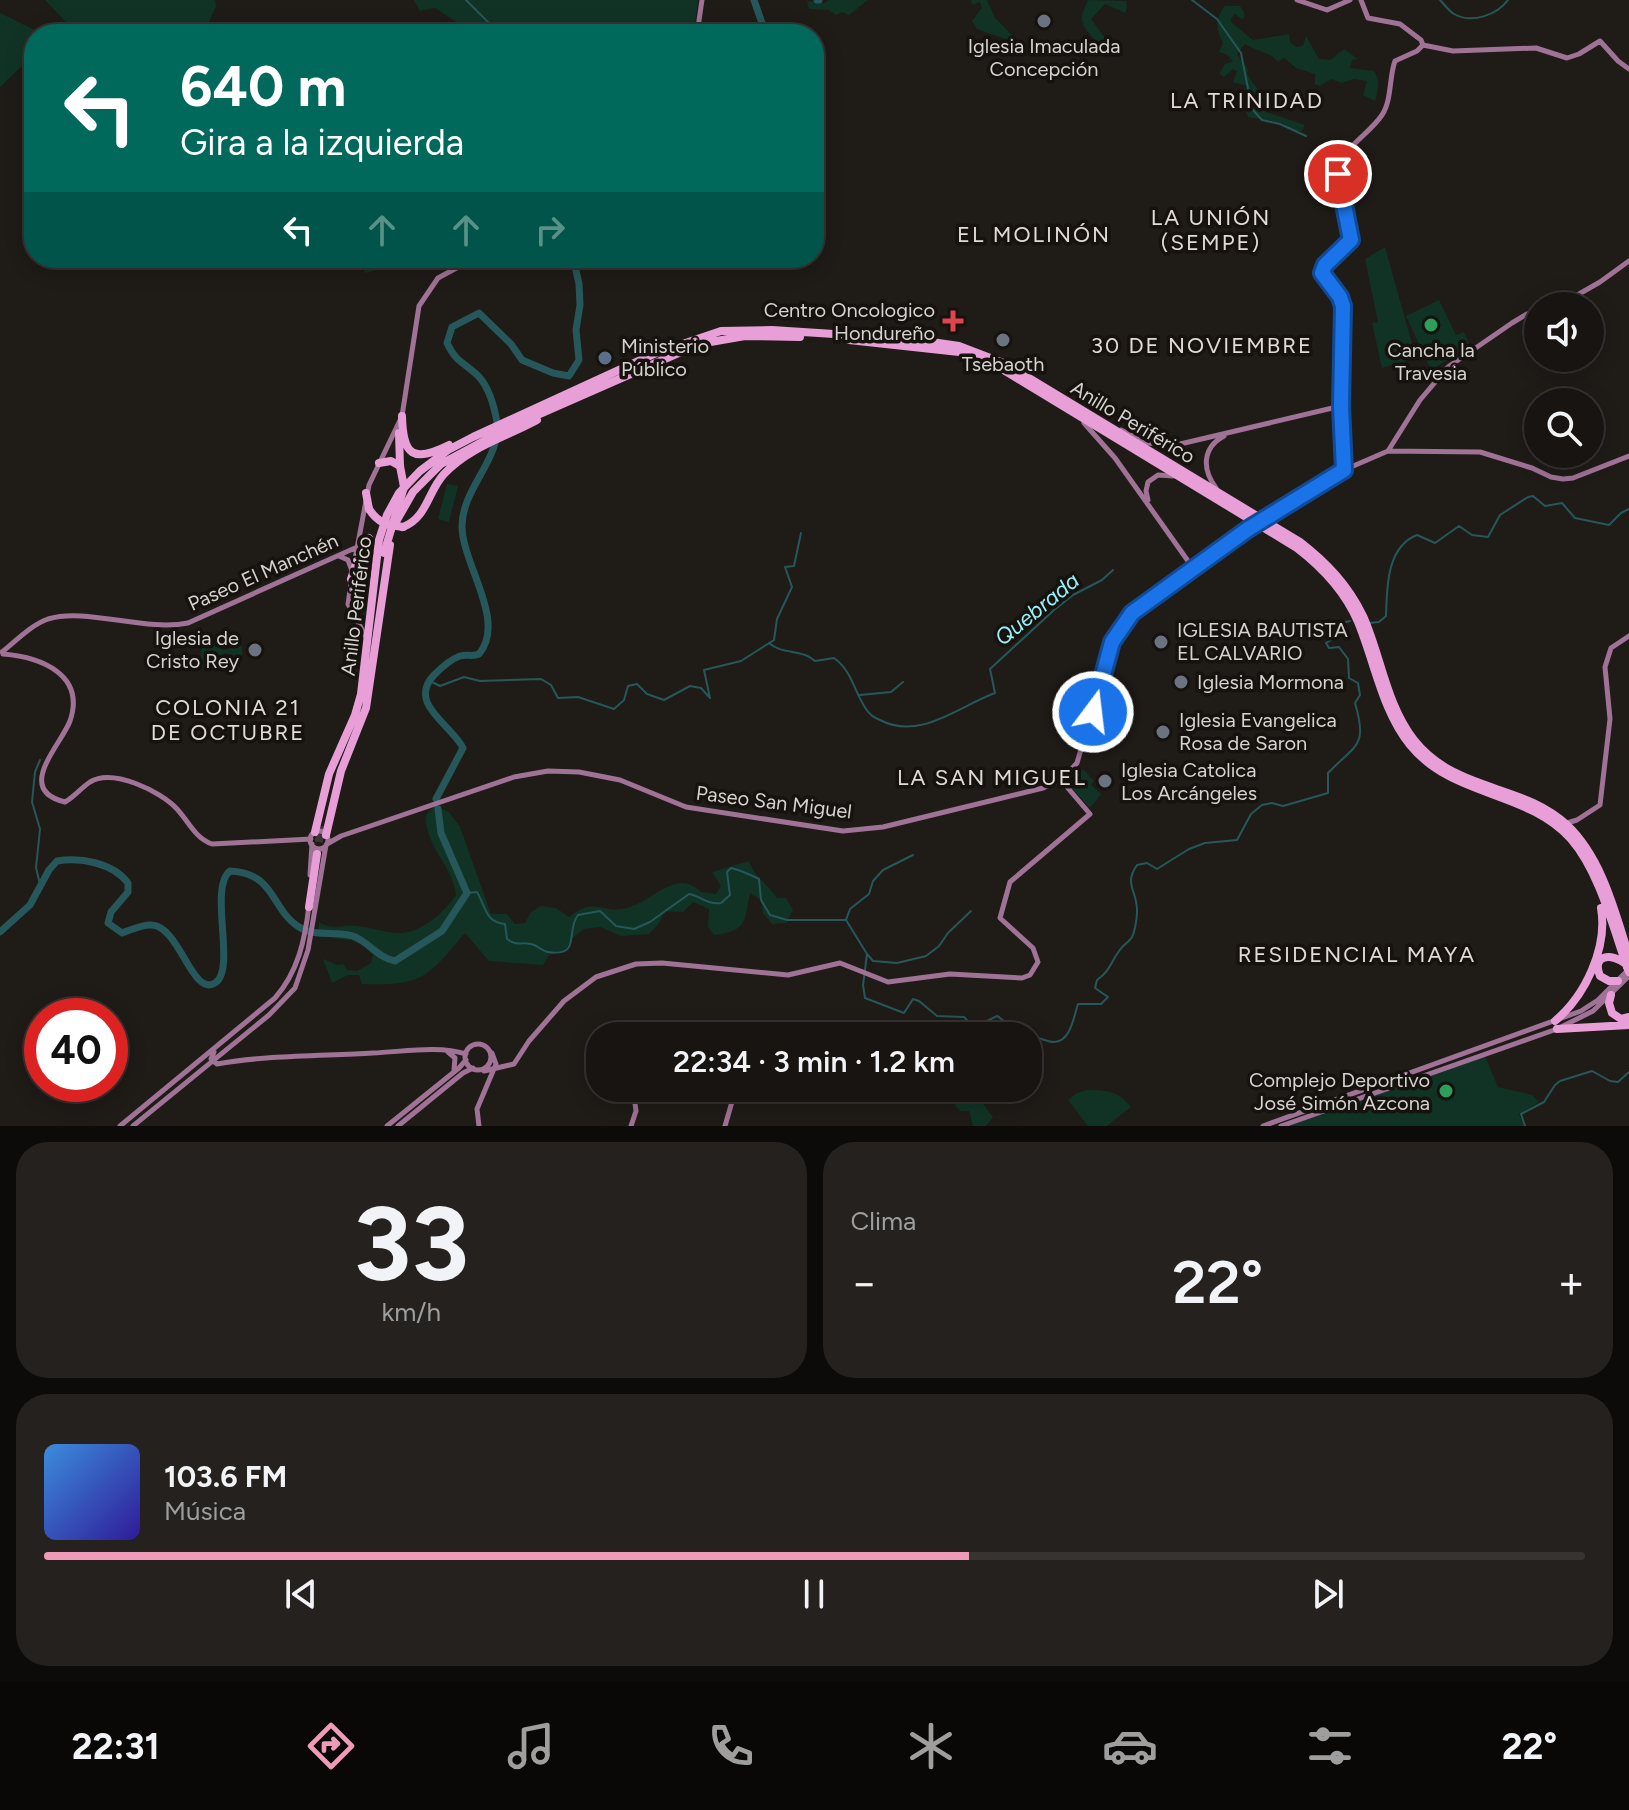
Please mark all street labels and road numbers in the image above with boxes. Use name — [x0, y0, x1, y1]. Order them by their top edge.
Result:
street label: Anillo Periférico — [1067, 376, 1199, 468]
street label: Paseo El Manchén — [184, 528, 342, 616]
street label: Anillo Periférico — [336, 535, 376, 677]
street label: Paseo San Miguel — [695, 781, 853, 823]

